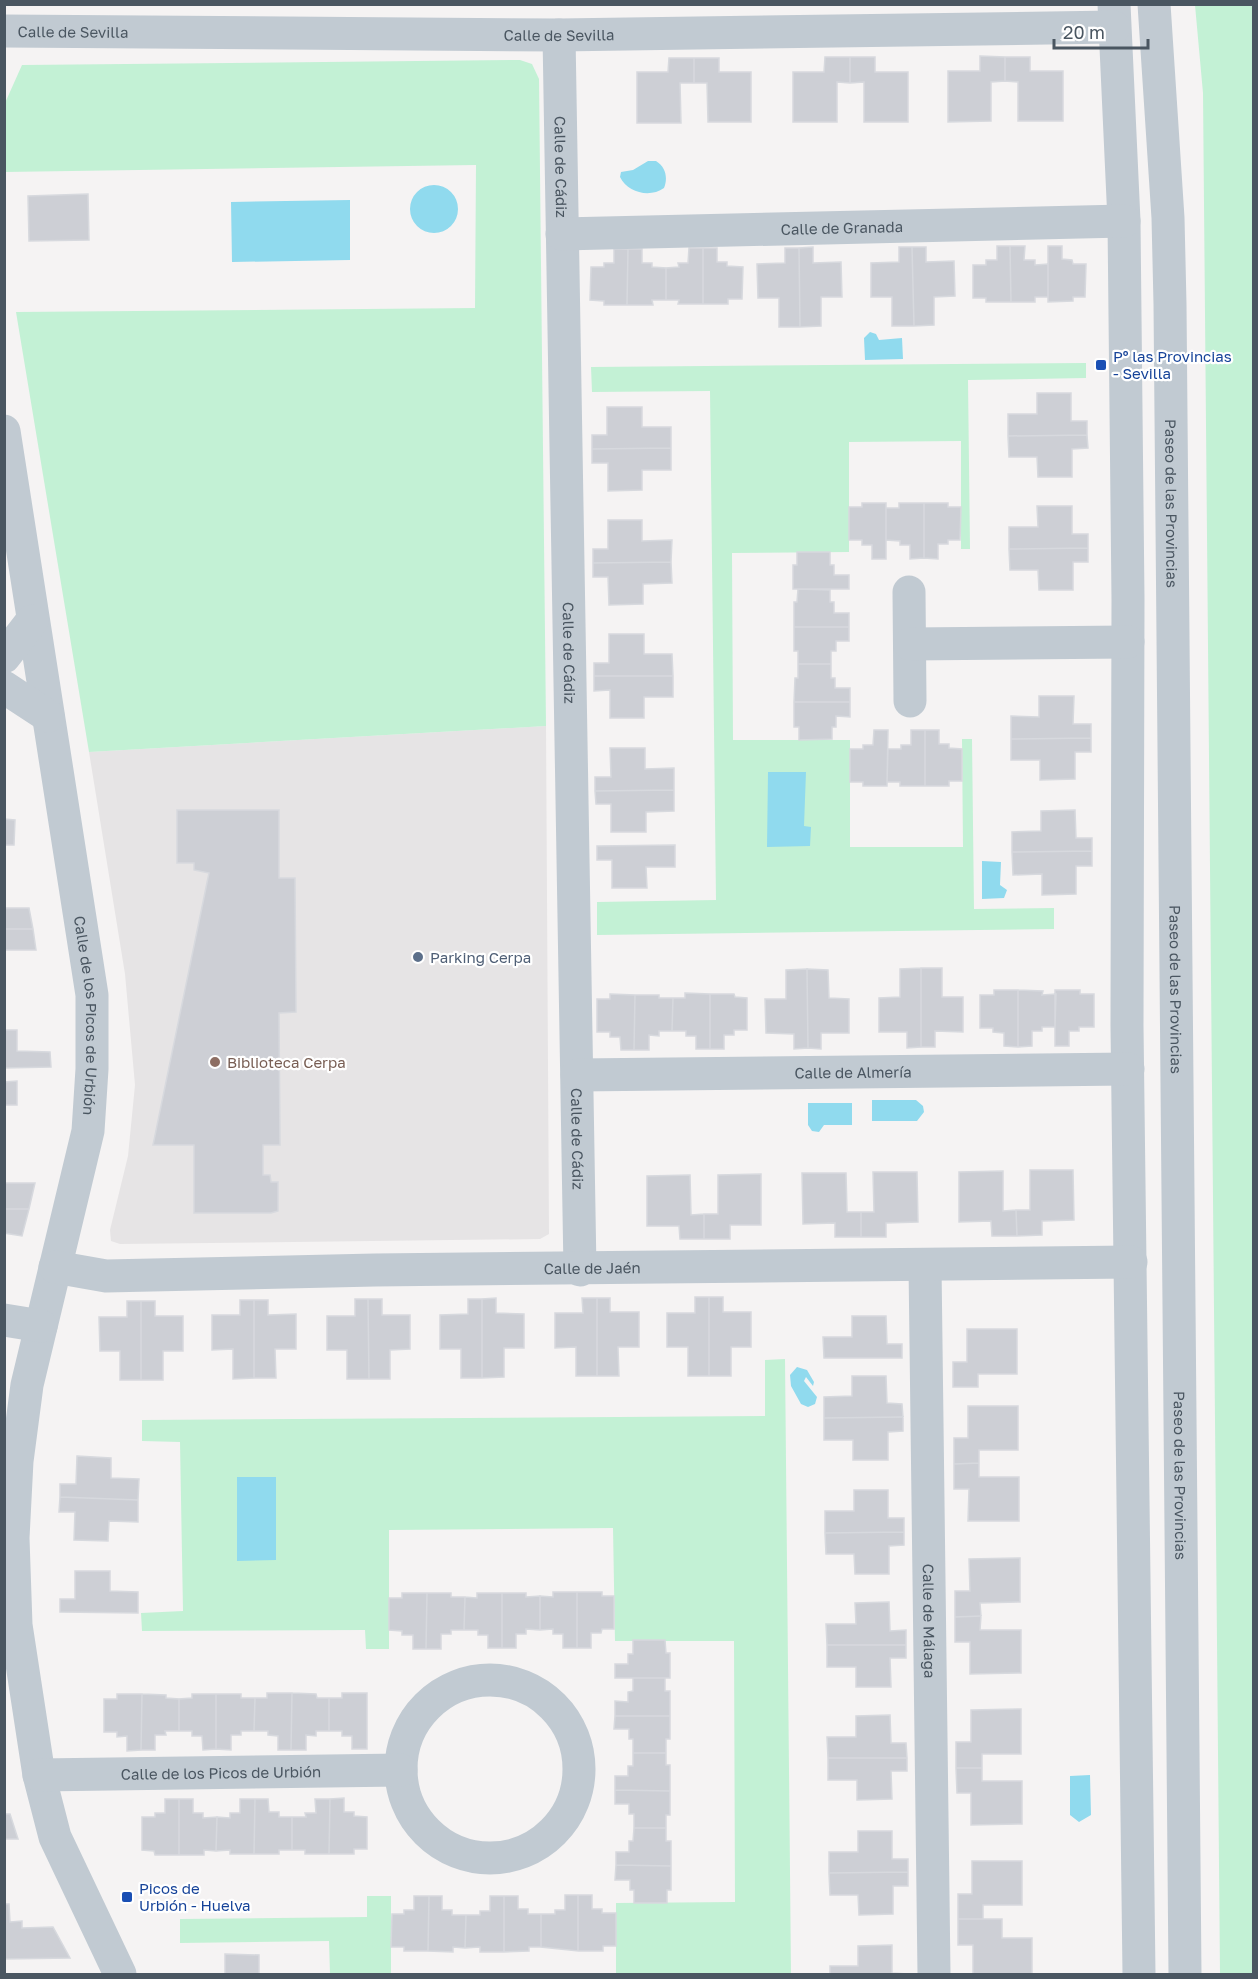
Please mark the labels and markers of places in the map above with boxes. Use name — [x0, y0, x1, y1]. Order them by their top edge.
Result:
place label: Pº las Provincias - Sevilla — [1113, 347, 1232, 382]
marker: Pº las Provincias - Sevilla — [1094, 358, 1108, 372]
place label: Parking Cerpa — [430, 948, 531, 966]
marker: Parking Cerpa — [411, 950, 425, 964]
place label: Biblioteca Cerpa — [227, 1053, 346, 1071]
marker: Biblioteca Cerpa — [208, 1055, 222, 1069]
place label: Picos de Urbión - Huelva — [139, 1879, 251, 1914]
marker: Picos de Urbión - Huelva — [120, 1890, 134, 1904]

